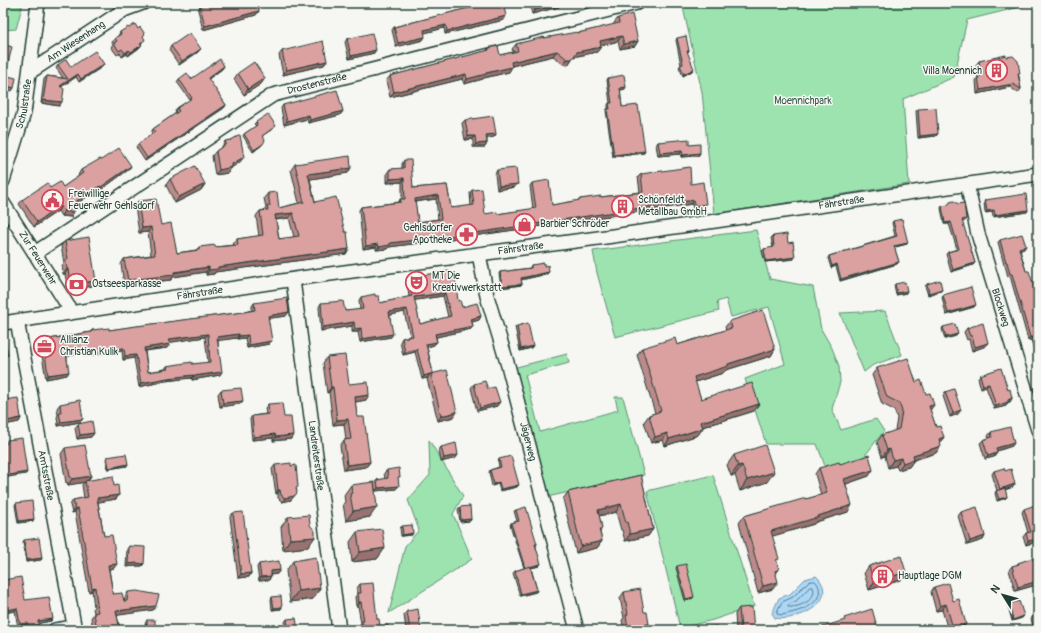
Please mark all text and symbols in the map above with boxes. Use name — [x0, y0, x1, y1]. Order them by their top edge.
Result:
street label: Am Wiesenhang — [45, 18, 107, 65]
building icon: Villa Moennich — [984, 58, 1010, 84]
place label: Villa Moennich — [922, 65, 982, 77]
street label: Drostenstraße — [286, 71, 348, 97]
street label: Schulstraße — [13, 79, 34, 130]
park label: Moennichpark — [774, 95, 832, 107]
public building icon: Freiwillige Feuerwehr Gehlsdorf — [40, 187, 66, 213]
place label: Freiwillige Feuerwehr Gehlsdorf — [68, 188, 155, 212]
building icon: Schönfeldt Metallbau GmbH — [609, 193, 635, 219]
street label: Fährstraße — [818, 193, 865, 212]
place label: Schönfeldt Metallbau GmbH — [638, 194, 707, 218]
shop icon: Barbier Schröder — [511, 211, 537, 237]
place label: Barbier Schröder — [540, 218, 610, 230]
pharmacy icon: Gehlsdorfer Apotheke — [454, 221, 480, 247]
place label: Gehlsdorfer Apotheke — [403, 222, 452, 246]
street label: Zur Feuerwehr — [16, 229, 59, 288]
street label: Fährstraße — [497, 239, 544, 257]
theatre icon: MT Die Kreativwerkstatt — [404, 269, 430, 295]
place label: MT Die Kreativwerkstatt — [432, 270, 503, 294]
bank icon: Ostseesparkasse — [63, 271, 89, 297]
place label: Ostseesparkasse — [92, 278, 161, 290]
street label: Fährstraße — [176, 284, 224, 303]
street label: Blockweg — [989, 287, 1012, 328]
office icon: Allianz Christian Kulik — [32, 333, 58, 359]
place label: Allianz Christian Kulik — [60, 334, 119, 358]
street label: Landreiterstraße — [306, 420, 327, 491]
street label: Jägerweg — [517, 421, 539, 462]
street label: Amtsstraße — [35, 449, 57, 501]
building icon: Hauptlage DGM — [869, 563, 895, 589]
place label: Hauptlage DGM — [898, 570, 962, 582]
north arrow — [983, 575, 1023, 615]
text: N — [988, 582, 1003, 596]

